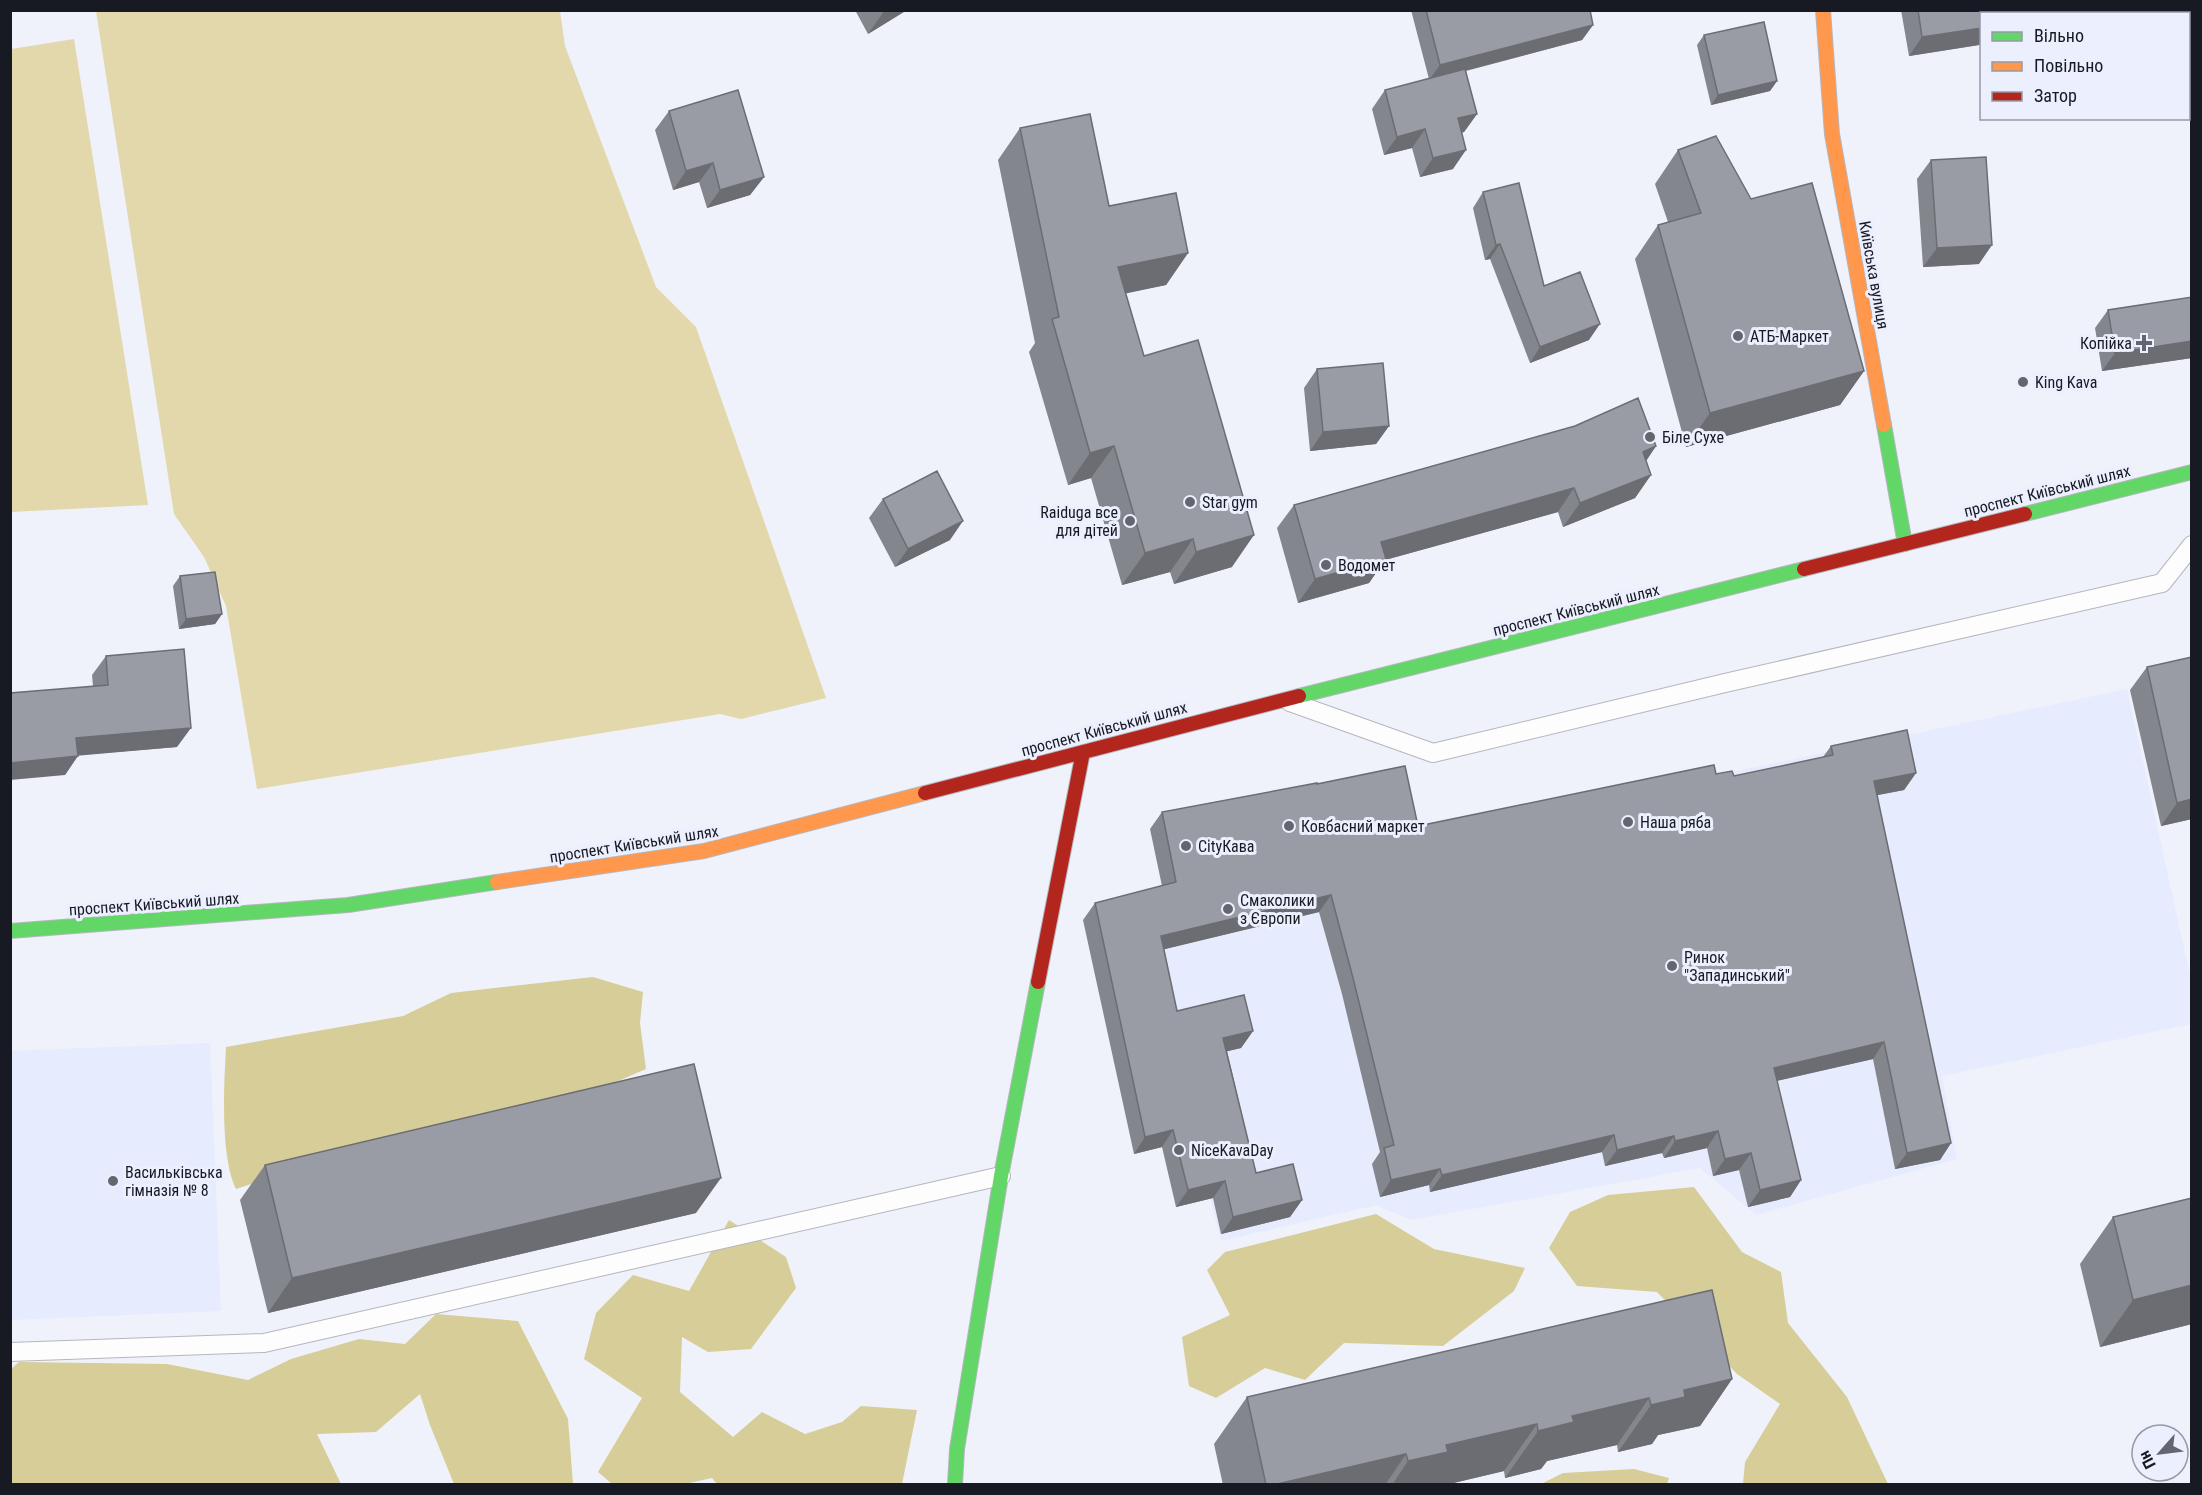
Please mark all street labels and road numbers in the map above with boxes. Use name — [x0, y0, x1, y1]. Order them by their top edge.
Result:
street label: Київська вулиця — [1855, 219, 1893, 331]
street label: проспект Київський шлях — [1962, 461, 2132, 521]
street label: проспект Київський шлях — [1491, 580, 1661, 640]
street label: проспект Київський шлях — [1019, 698, 1189, 760]
street label: проспект Київський шлях — [548, 821, 720, 867]
street label: проспект Київський шлях — [68, 889, 240, 919]

